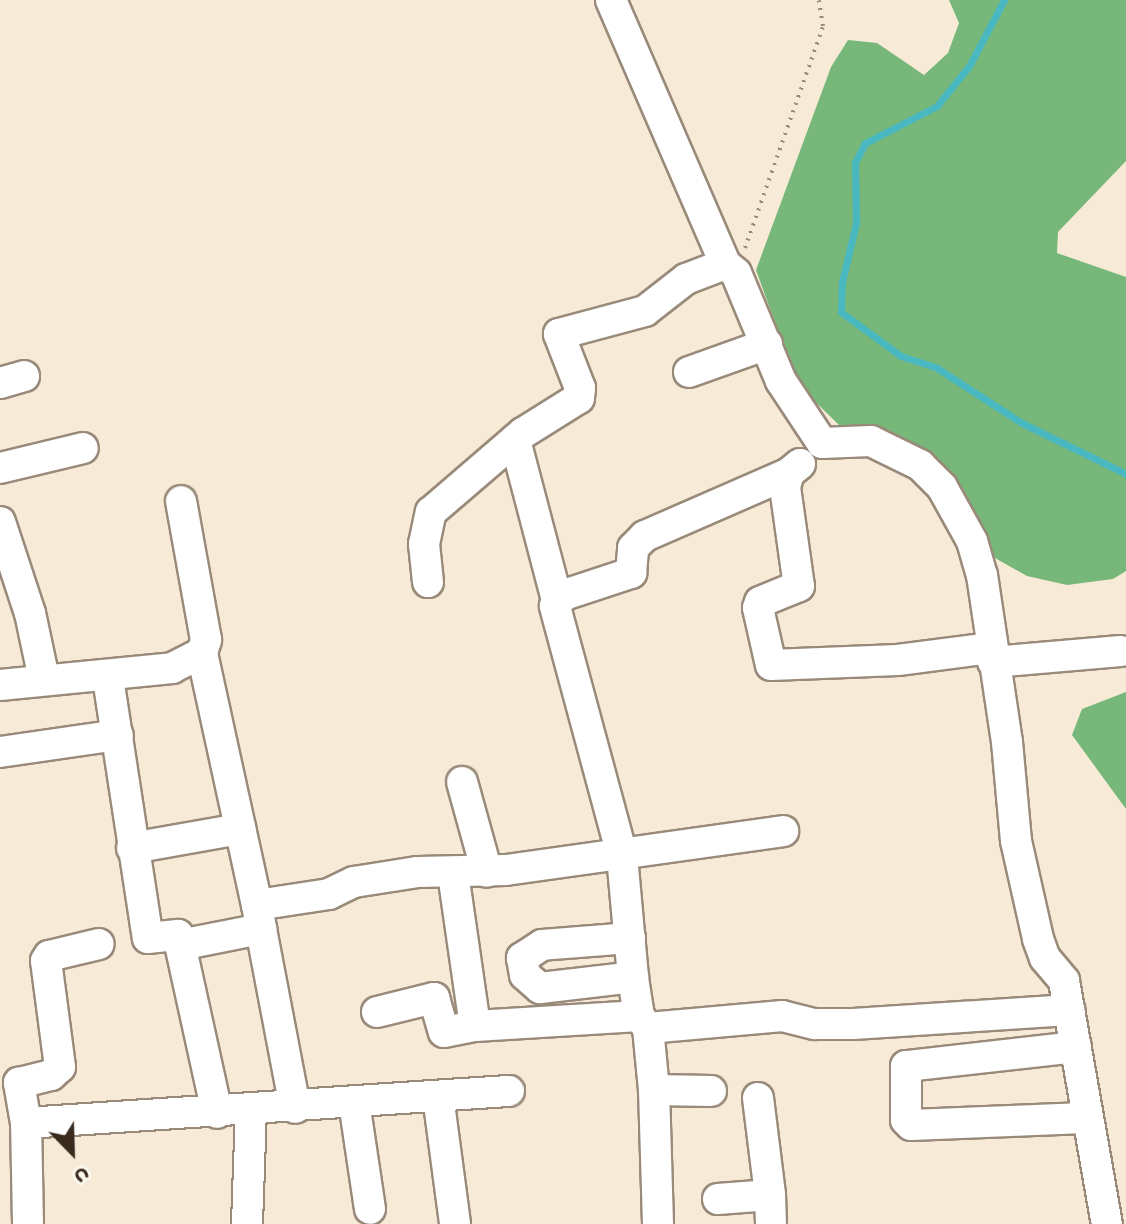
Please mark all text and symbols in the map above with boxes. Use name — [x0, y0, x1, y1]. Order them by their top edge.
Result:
north arrow — [32, 1112, 112, 1192]
text: U — [70, 1160, 92, 1189]

